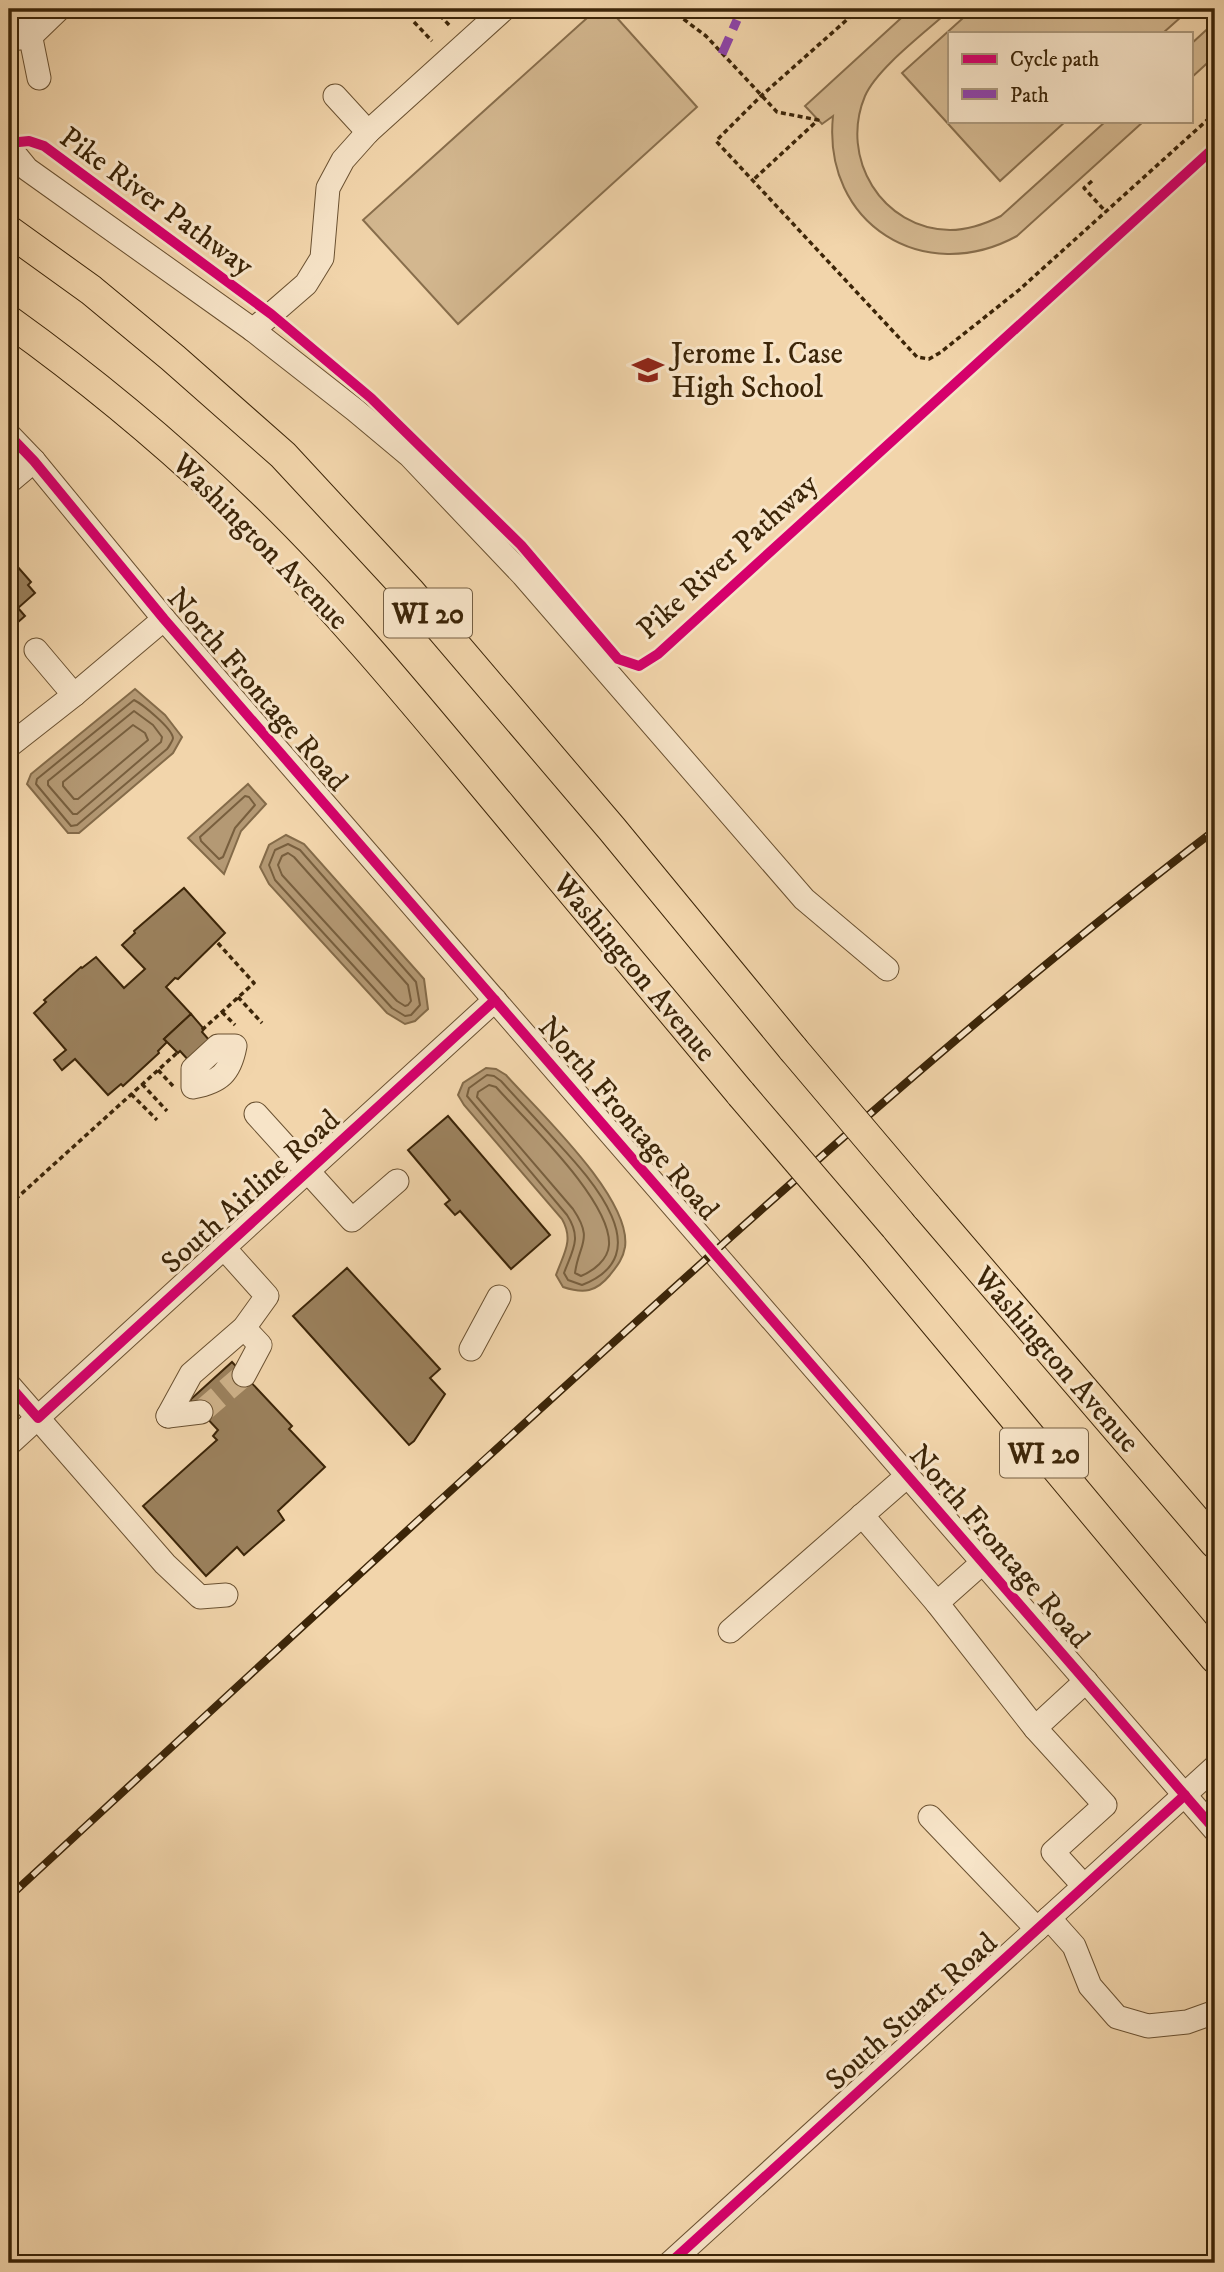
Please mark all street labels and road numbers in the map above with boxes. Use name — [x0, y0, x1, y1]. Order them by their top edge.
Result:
street label: Pike River Pathway — [52, 119, 261, 285]
street label: Washington Avenue — [163, 445, 356, 638]
street label: Pike River Pathway — [630, 466, 827, 648]
street label: North Frontage Road — [158, 581, 355, 799]
road number: WI 20 — [384, 588, 472, 638]
street label: Washington Avenue — [544, 865, 724, 1070]
street label: North Frontage Road — [529, 1010, 726, 1228]
street label: South Airline Road — [154, 1102, 348, 1282]
street label: Washington Avenue — [964, 1258, 1147, 1461]
road number: WI 20 — [1000, 1428, 1088, 1478]
street label: North Frontage Road — [900, 1438, 1097, 1656]
street label: South Stuart Road — [818, 1925, 1006, 2099]

